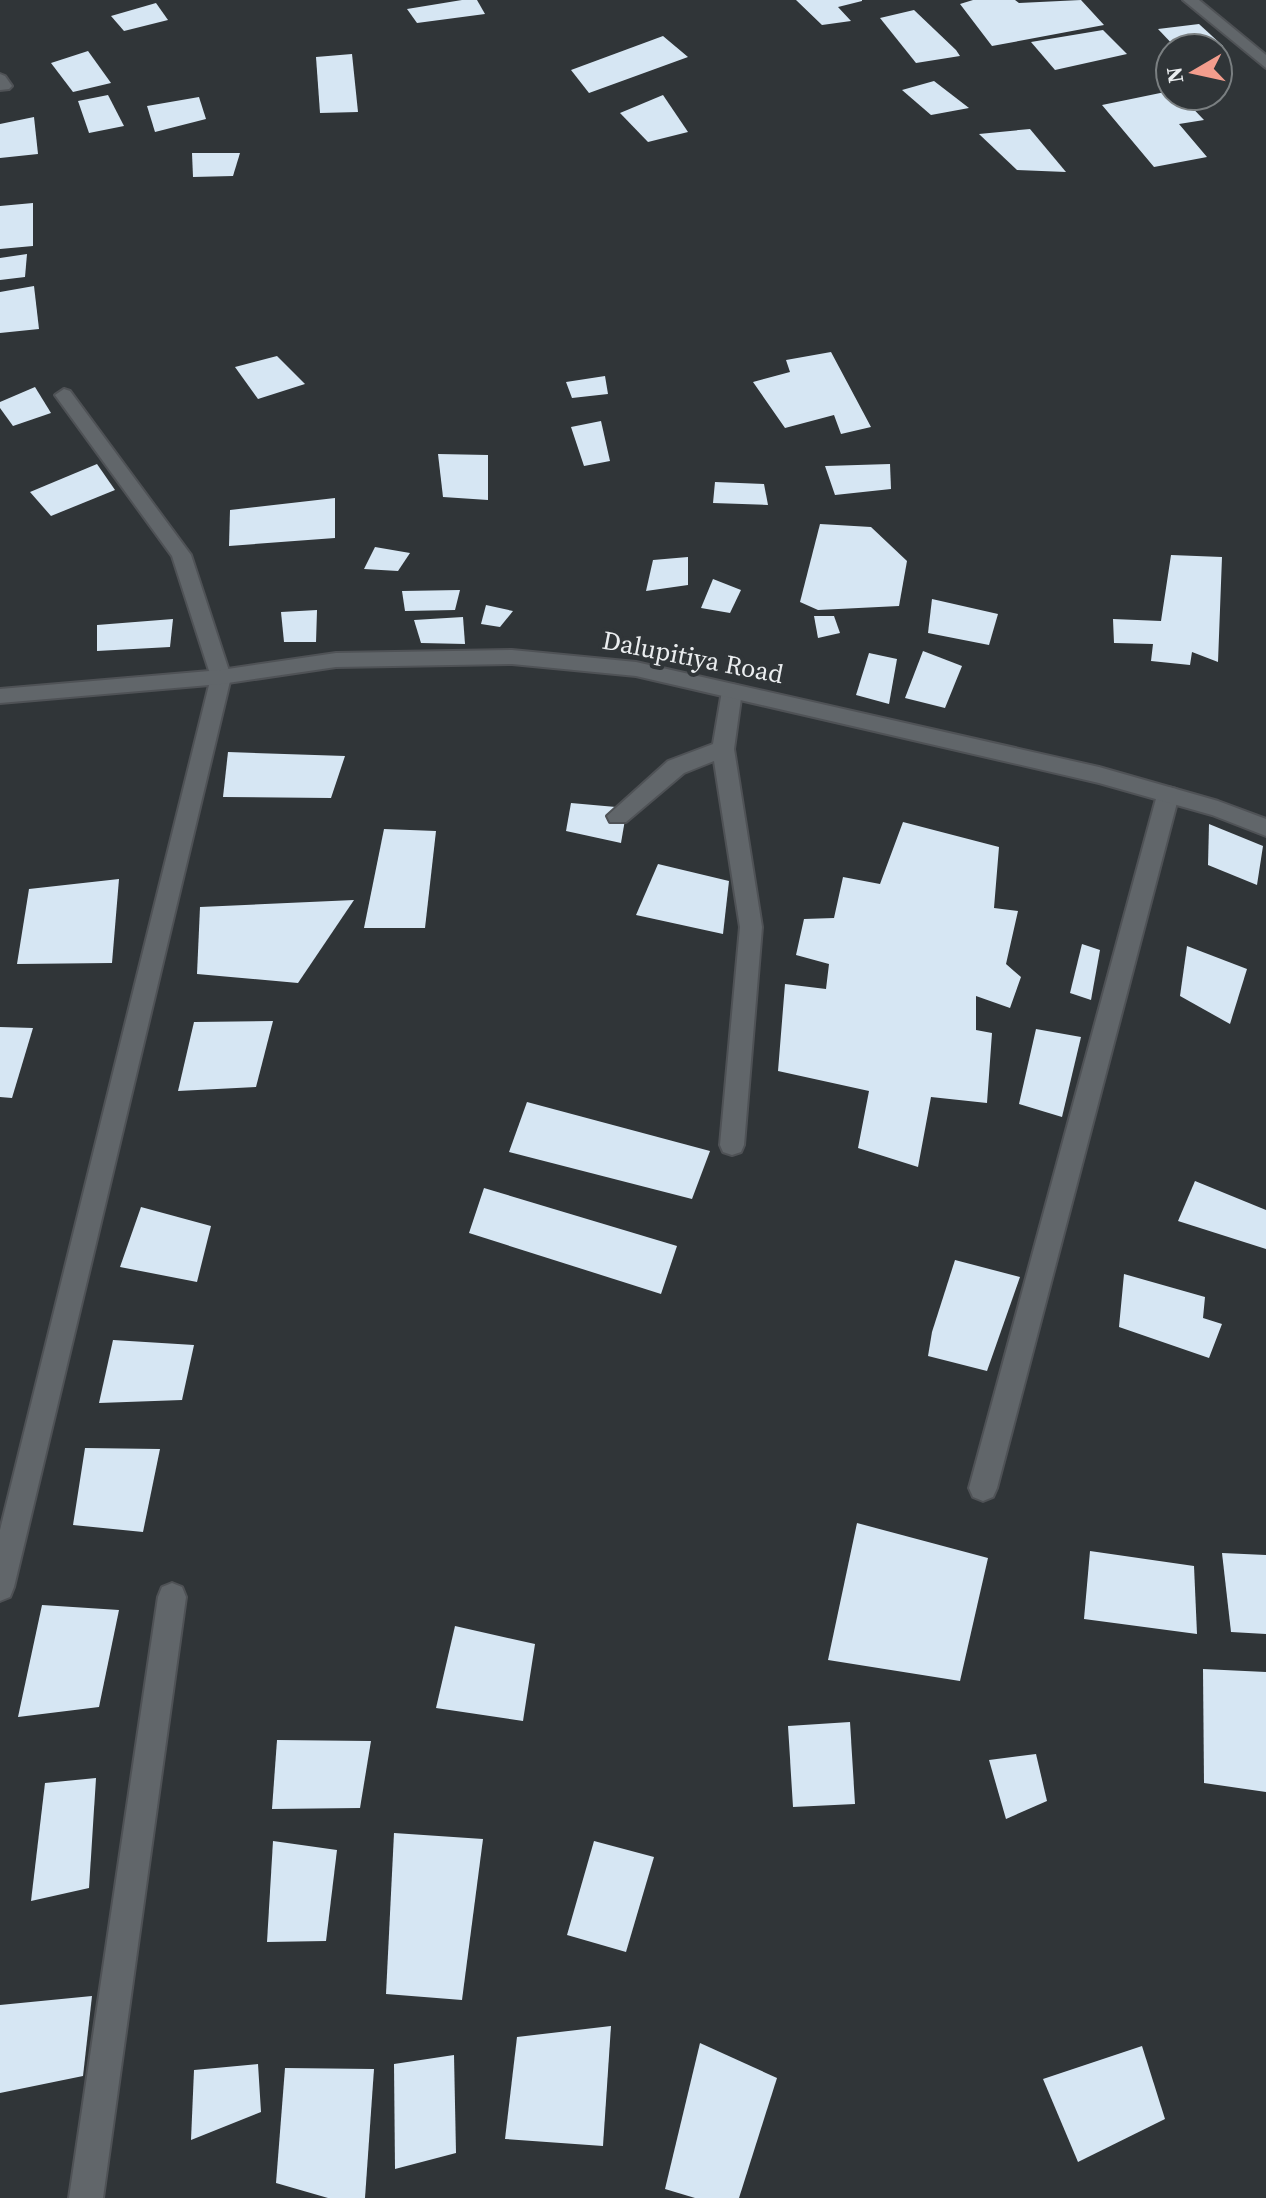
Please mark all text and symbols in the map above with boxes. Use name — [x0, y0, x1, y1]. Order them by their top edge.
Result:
north arrow — [1154, 32, 1234, 112]
text: N — [1158, 65, 1190, 85]
street label: Dalupitiya Road — [599, 622, 787, 692]

